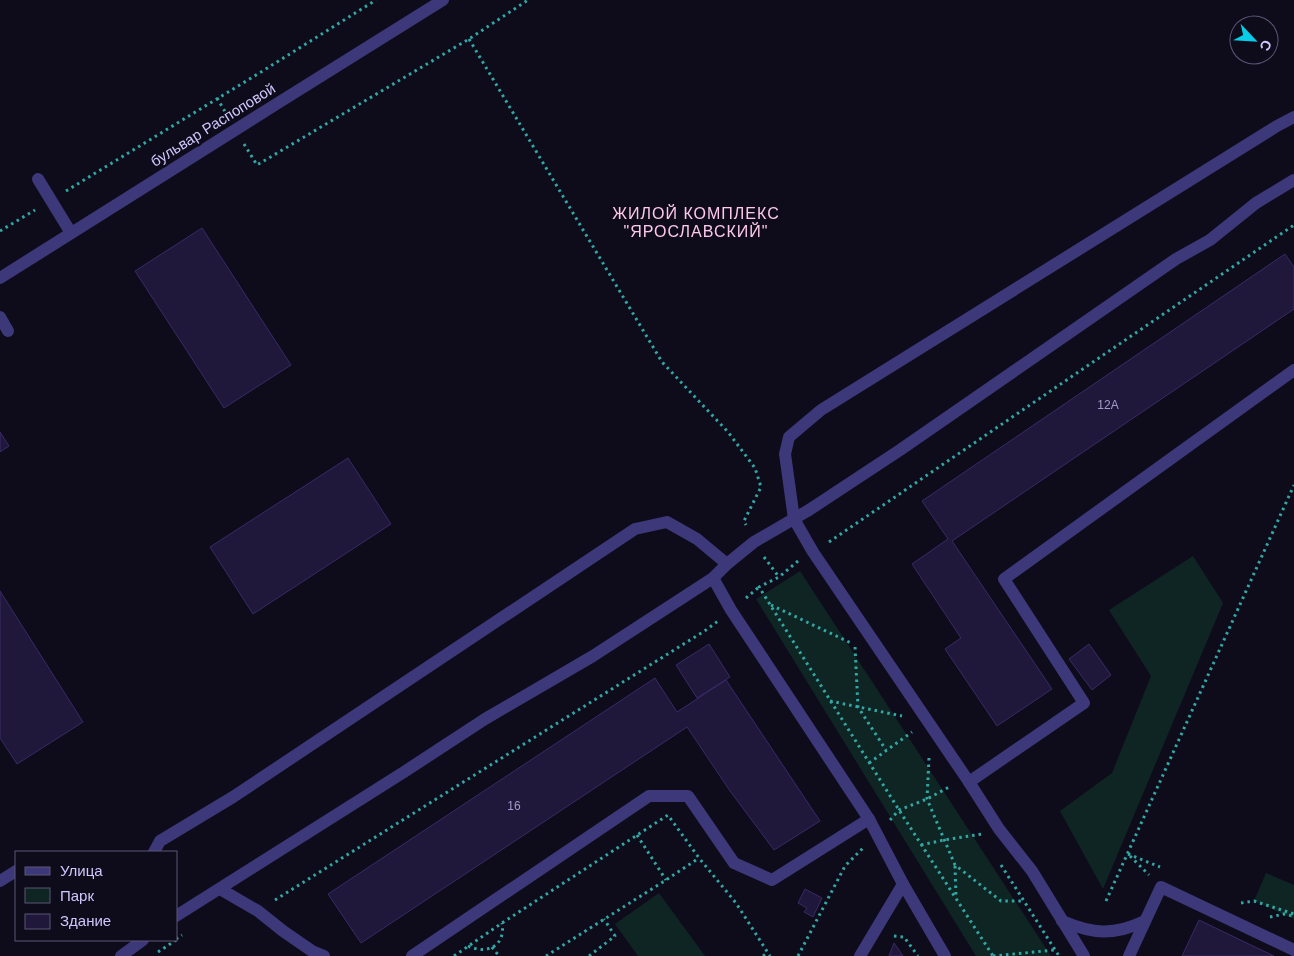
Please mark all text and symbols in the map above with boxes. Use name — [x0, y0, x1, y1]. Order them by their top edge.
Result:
north arrow — [1229, 15, 1279, 65]
text: С — [1256, 38, 1275, 53]
street label: бульвар Распоповой — [147, 79, 278, 170]
district label: ЖИЛОЙ КОМПЛЕКС "ЯРОСЛАВСКИЙ" — [612, 204, 780, 240]
house number: 12А — [1097, 398, 1119, 412]
house number: 16 — [507, 799, 521, 813]
legend — [15, 851, 178, 941]
text: Улица — [60, 862, 103, 879]
text: Парк — [60, 887, 94, 904]
text: Здание — [60, 912, 111, 929]

